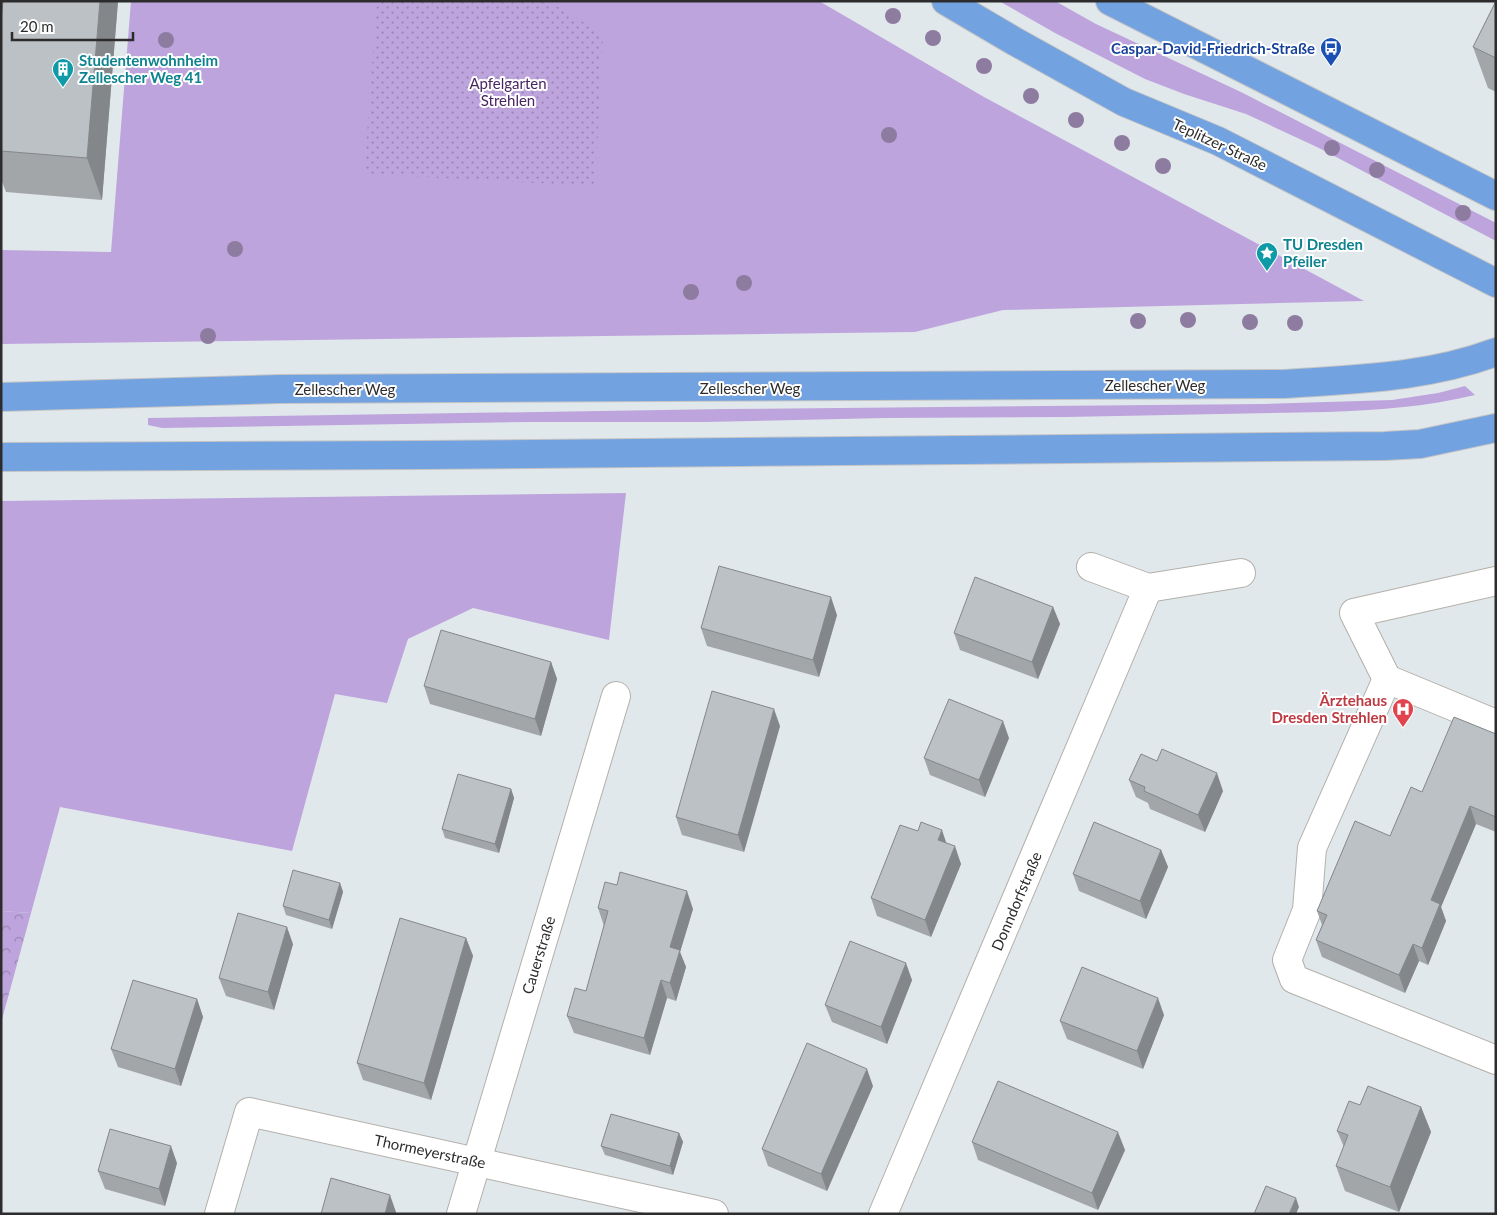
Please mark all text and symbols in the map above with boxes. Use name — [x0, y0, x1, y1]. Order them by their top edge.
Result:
scale bar — [12, 10, 134, 42]
text: 20 m — [20, 17, 54, 35]
bus stop icon: Caspar-David-Friedrich-Straße — [1319, 36, 1343, 67]
place label: Caspar-David-Friedrich-Straße — [1111, 39, 1315, 57]
place label: Studentenwohnheim Zellescher Weg 41 — [79, 51, 218, 86]
building icon: Studentenwohnheim Zellescher Weg 41 — [51, 57, 75, 88]
park label: Apfelgarten Strehlen — [469, 74, 547, 109]
street label: Teplitzer Straße — [1170, 114, 1270, 174]
place label: TU Dresden Pfeiler — [1283, 235, 1363, 270]
place icon: TU Dresden Pfeiler — [1255, 241, 1279, 272]
street label: Zellescher Weg — [1105, 376, 1206, 394]
street label: Zellescher Weg — [700, 379, 801, 397]
street label: Zellescher Weg — [295, 380, 396, 398]
place label: Ärztehaus Dresden Strehlen — [1272, 691, 1387, 726]
hospital icon: Ärztehaus Dresden Strehlen — [1391, 697, 1415, 728]
street label: Donndorfstraße — [987, 849, 1045, 953]
street label: Cauerstraße — [518, 914, 558, 996]
street label: Thormeyerstraße — [373, 1130, 487, 1172]

